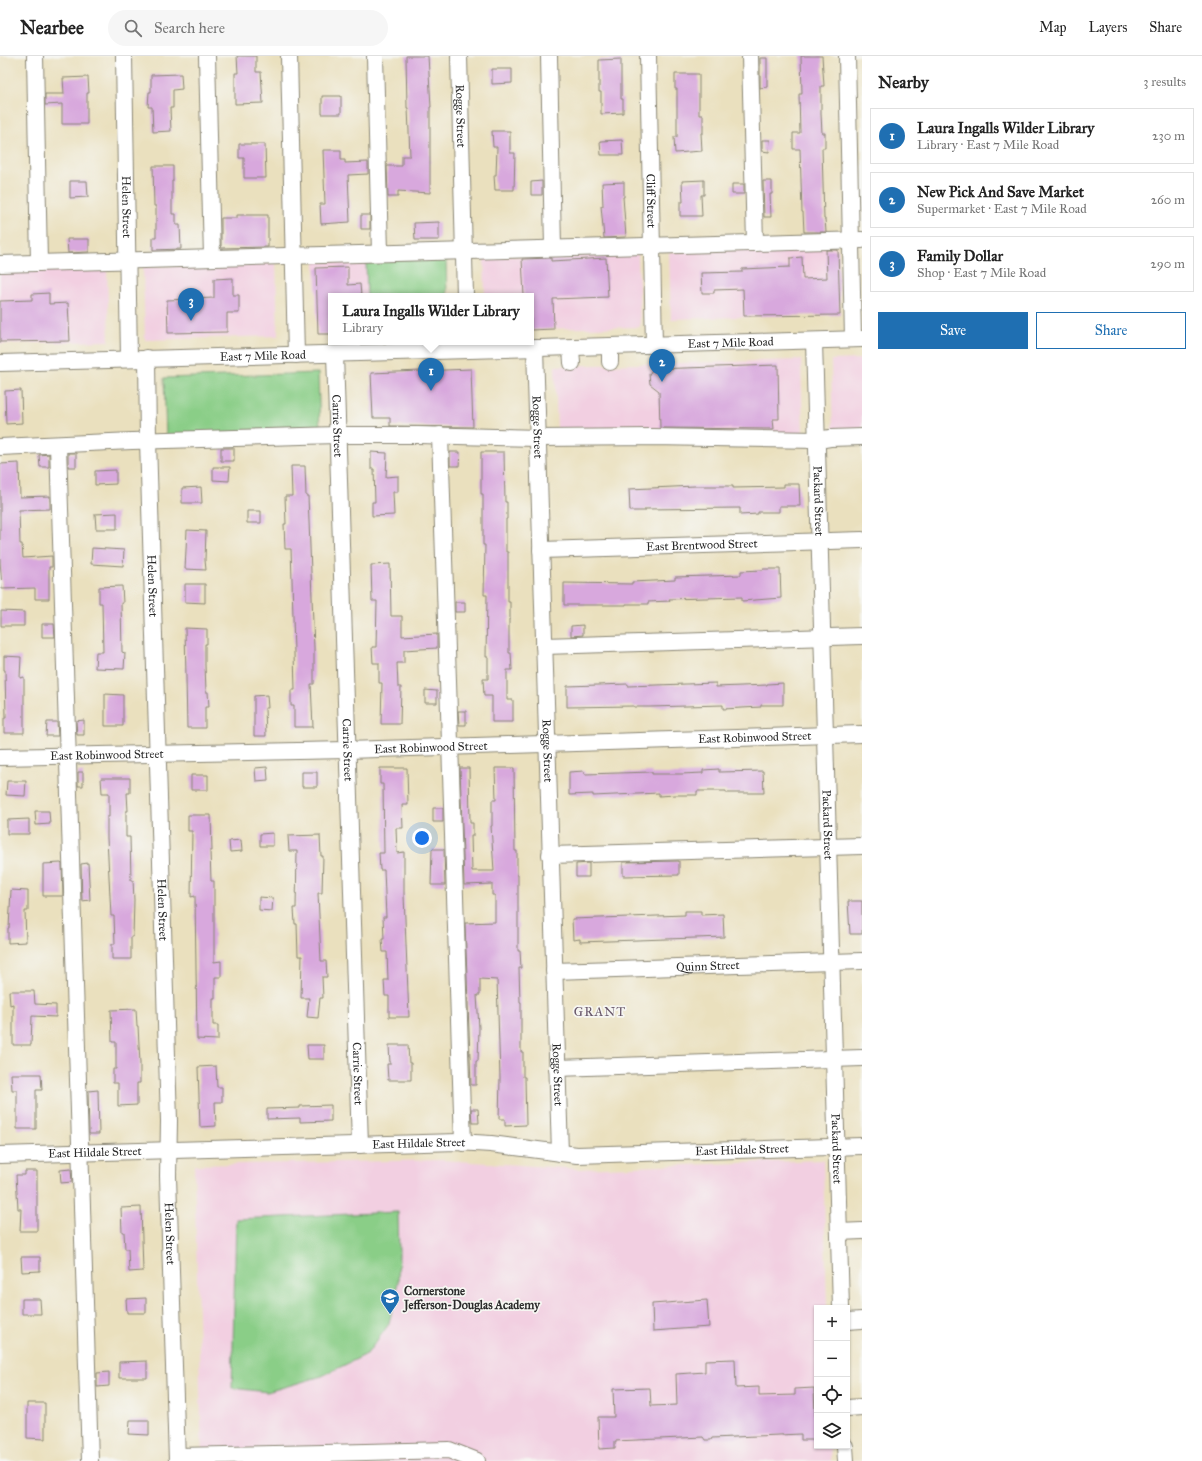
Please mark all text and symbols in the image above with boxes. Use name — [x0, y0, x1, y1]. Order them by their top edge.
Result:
search box — [108, 10, 388, 46]
text: Nearbee — [20, 16, 84, 39]
icon: search — [122, 17, 144, 39]
text: Search here — [154, 19, 225, 37]
text: Map — [1039, 19, 1067, 36]
text: Layers — [1089, 19, 1127, 36]
text: Share — [1149, 19, 1182, 36]
text: Nearby — [878, 72, 929, 93]
text: 3 results — [1143, 74, 1186, 90]
street label: Rogge Street — [452, 84, 468, 148]
text: Laura Ingalls Wilder Library — [917, 119, 1094, 137]
text: 1 — [889, 128, 895, 144]
text: 230 m — [1152, 128, 1185, 144]
text: Library · East 7 Mile Road — [917, 137, 1059, 153]
street label: Cliff Street — [643, 174, 659, 229]
street label: Helen Street — [119, 176, 134, 239]
text: New Pick And Save Market — [917, 183, 1084, 201]
text: 2 — [889, 192, 895, 208]
text: 260 m — [1151, 192, 1185, 208]
text: Supermarket · East 7 Mile Road — [917, 201, 1087, 217]
text: Family Dollar — [917, 247, 1003, 265]
text: 3 — [889, 256, 895, 272]
text: 290 m — [1150, 256, 1185, 272]
text: Shop · East 7 Mile Road — [917, 265, 1046, 281]
pin: 3 — [178, 288, 204, 321]
popup — [328, 293, 534, 345]
text: Laura Ingalls Wilder Library — [342, 302, 520, 320]
button: Save — [878, 312, 1028, 349]
button: Share — [1036, 312, 1186, 349]
text: Library — [342, 320, 383, 336]
street label: East 7 Mile Road — [688, 334, 774, 351]
street label: East 7 Mile Road — [220, 347, 306, 364]
pin: 2 — [649, 349, 675, 382]
pin: 1 — [418, 358, 444, 391]
street label: Carrie Street — [329, 394, 345, 458]
street label: Rogge Street — [529, 395, 545, 459]
street label: Packard Street — [810, 466, 826, 537]
street label: East Brentwood Street — [646, 536, 759, 554]
street label: Helen Street — [145, 555, 160, 618]
street label: Carrie Street — [340, 718, 356, 782]
street label: Rogge Street — [539, 719, 556, 783]
street label: East Robinwood Street — [698, 729, 812, 746]
street label: East Robinwood Street — [374, 739, 489, 756]
street label: East Robinwood Street — [50, 747, 165, 763]
street label: Packard Street — [820, 789, 836, 861]
your location — [412, 828, 432, 848]
street label: Helen Street — [155, 878, 170, 942]
street label: Quinn Street — [676, 958, 741, 974]
district label: GRANT — [574, 1004, 626, 1020]
street label: Carrie Street — [350, 1042, 366, 1106]
street label: Rogge Street — [549, 1043, 566, 1107]
street label: Packard Street — [829, 1113, 845, 1185]
street label: East Hildale Street — [372, 1135, 467, 1151]
street label: East Hildale Street — [695, 1141, 790, 1158]
street label: East Hildale Street — [48, 1144, 143, 1161]
street label: Helen Street — [162, 1202, 178, 1266]
place label: Cornerstone Jefferson-Douglas Academy — [402, 1284, 541, 1313]
school or university icon: Cornerstone Jefferson-Douglas Academy — [379, 1287, 401, 1315]
map controls — [814, 1305, 850, 1449]
button: + — [814, 1305, 850, 1341]
button: − — [814, 1341, 850, 1377]
button: locate — [814, 1377, 850, 1413]
button: layers — [814, 1413, 850, 1449]

